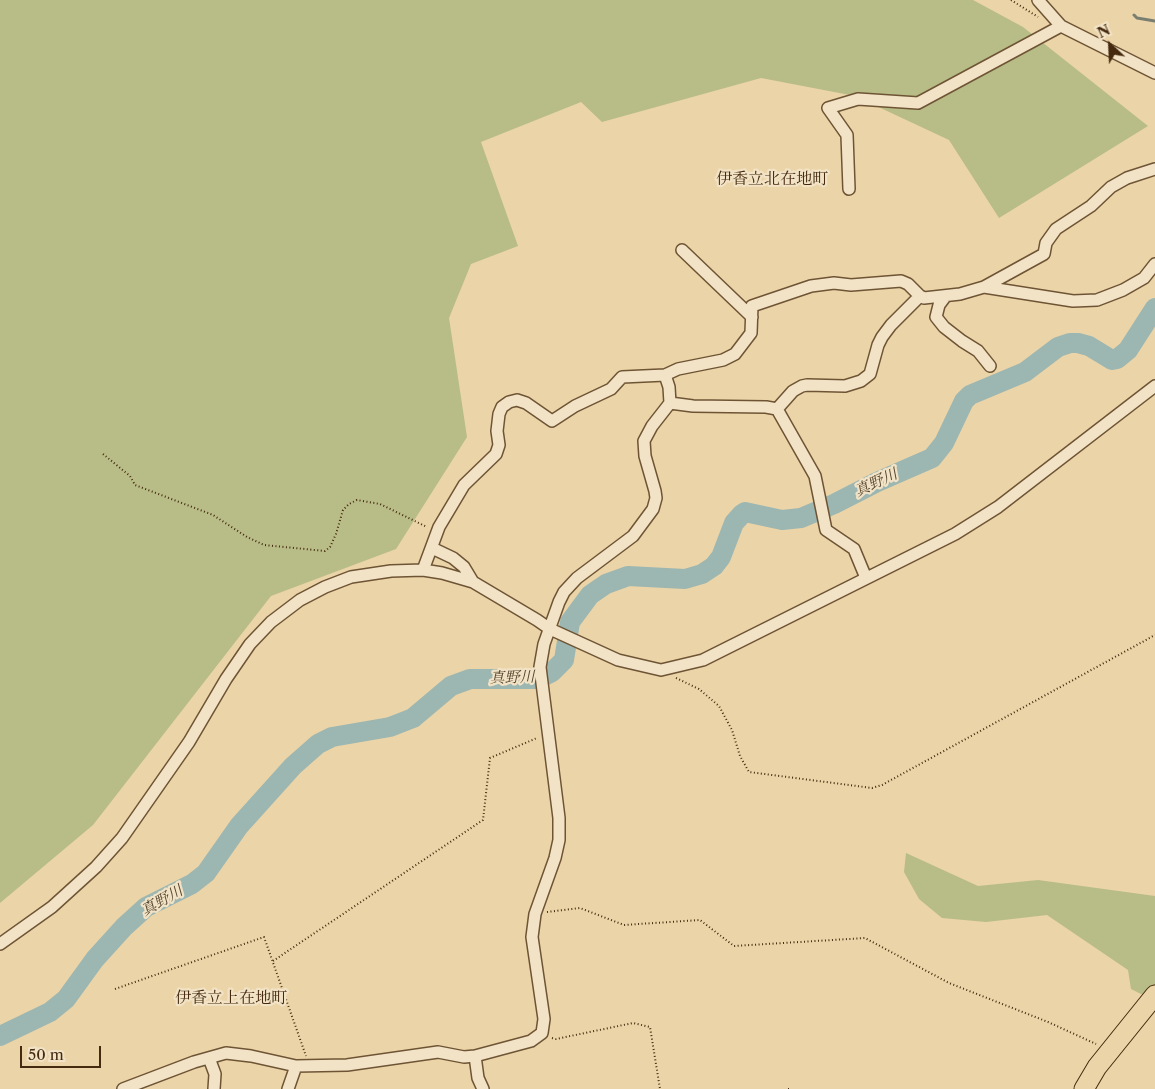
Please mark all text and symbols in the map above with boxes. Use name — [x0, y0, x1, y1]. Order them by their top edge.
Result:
north arrow — [1085, 20, 1135, 70]
text: N — [1094, 21, 1113, 42]
district label: 伊香立北在地町 — [716, 169, 828, 189]
water label: 真野川 — [852, 465, 900, 501]
water label: 真野川 — [489, 668, 535, 688]
water label: 真野川 — [138, 882, 186, 920]
district label: 伊香立上在地町 — [175, 988, 287, 1008]
scale bar — [22, 1036, 104, 1068]
text: 50 m — [28, 1045, 64, 1064]

